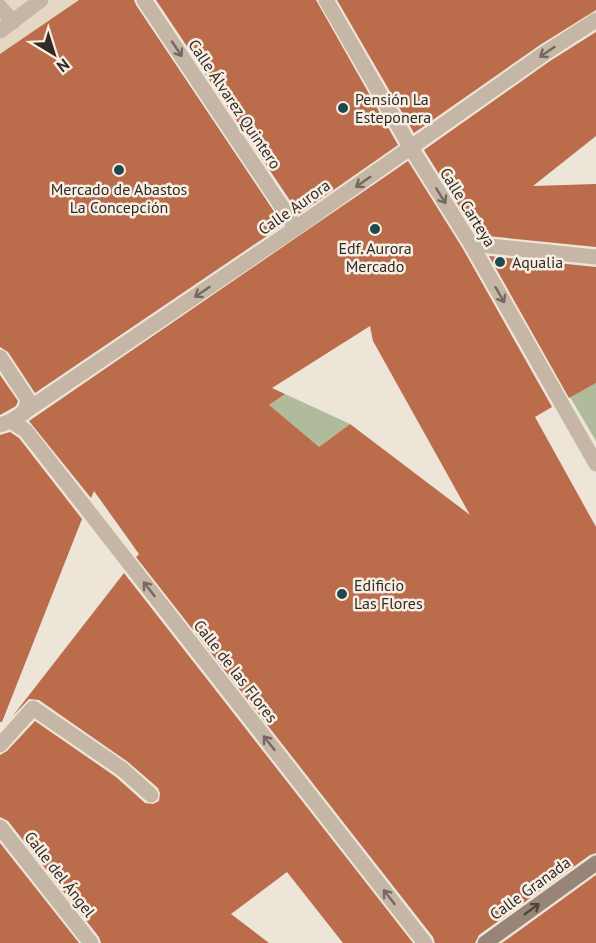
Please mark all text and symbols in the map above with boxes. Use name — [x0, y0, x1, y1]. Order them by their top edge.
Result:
north arrow — [24, 24, 84, 84]
street label: Calle Álvarez Quintero — [184, 35, 286, 173]
one-way arrow — [170, 40, 183, 57]
one-way arrow — [539, 46, 556, 58]
text: N — [53, 55, 74, 77]
place label: Pensión La Esteponera — [355, 89, 431, 127]
marker: Pensión La Esteponera — [336, 101, 350, 115]
marker: Mercado de Abastos La Concepción — [112, 163, 126, 177]
street label: Calle Carteya — [436, 164, 500, 250]
street label: Calle Aurora — [254, 175, 334, 239]
one-way arrow — [355, 176, 372, 188]
place label: Mercado de Abastos La Concepción — [51, 179, 188, 217]
one-way arrow — [435, 187, 447, 204]
marker: Edf. Aurora Mercado — [368, 222, 382, 236]
place label: Edf. Aurora Mercado — [338, 238, 412, 276]
place label: Aqualia — [512, 252, 563, 272]
marker: Aqualia — [493, 255, 507, 269]
one-way arrow — [194, 286, 211, 298]
one-way arrow — [494, 286, 506, 303]
place label: Edificio Las Flores — [354, 575, 423, 613]
one-way arrow — [143, 581, 156, 597]
marker: Edificio Las Flores — [335, 587, 349, 601]
street label: Calle de las Flores — [190, 616, 283, 727]
one-way arrow — [263, 735, 276, 751]
street label: Calle del Ángel — [20, 827, 100, 921]
street label: Calle Granada — [486, 852, 574, 924]
one-way arrow — [382, 889, 395, 905]
one-way arrow — [524, 903, 540, 915]

